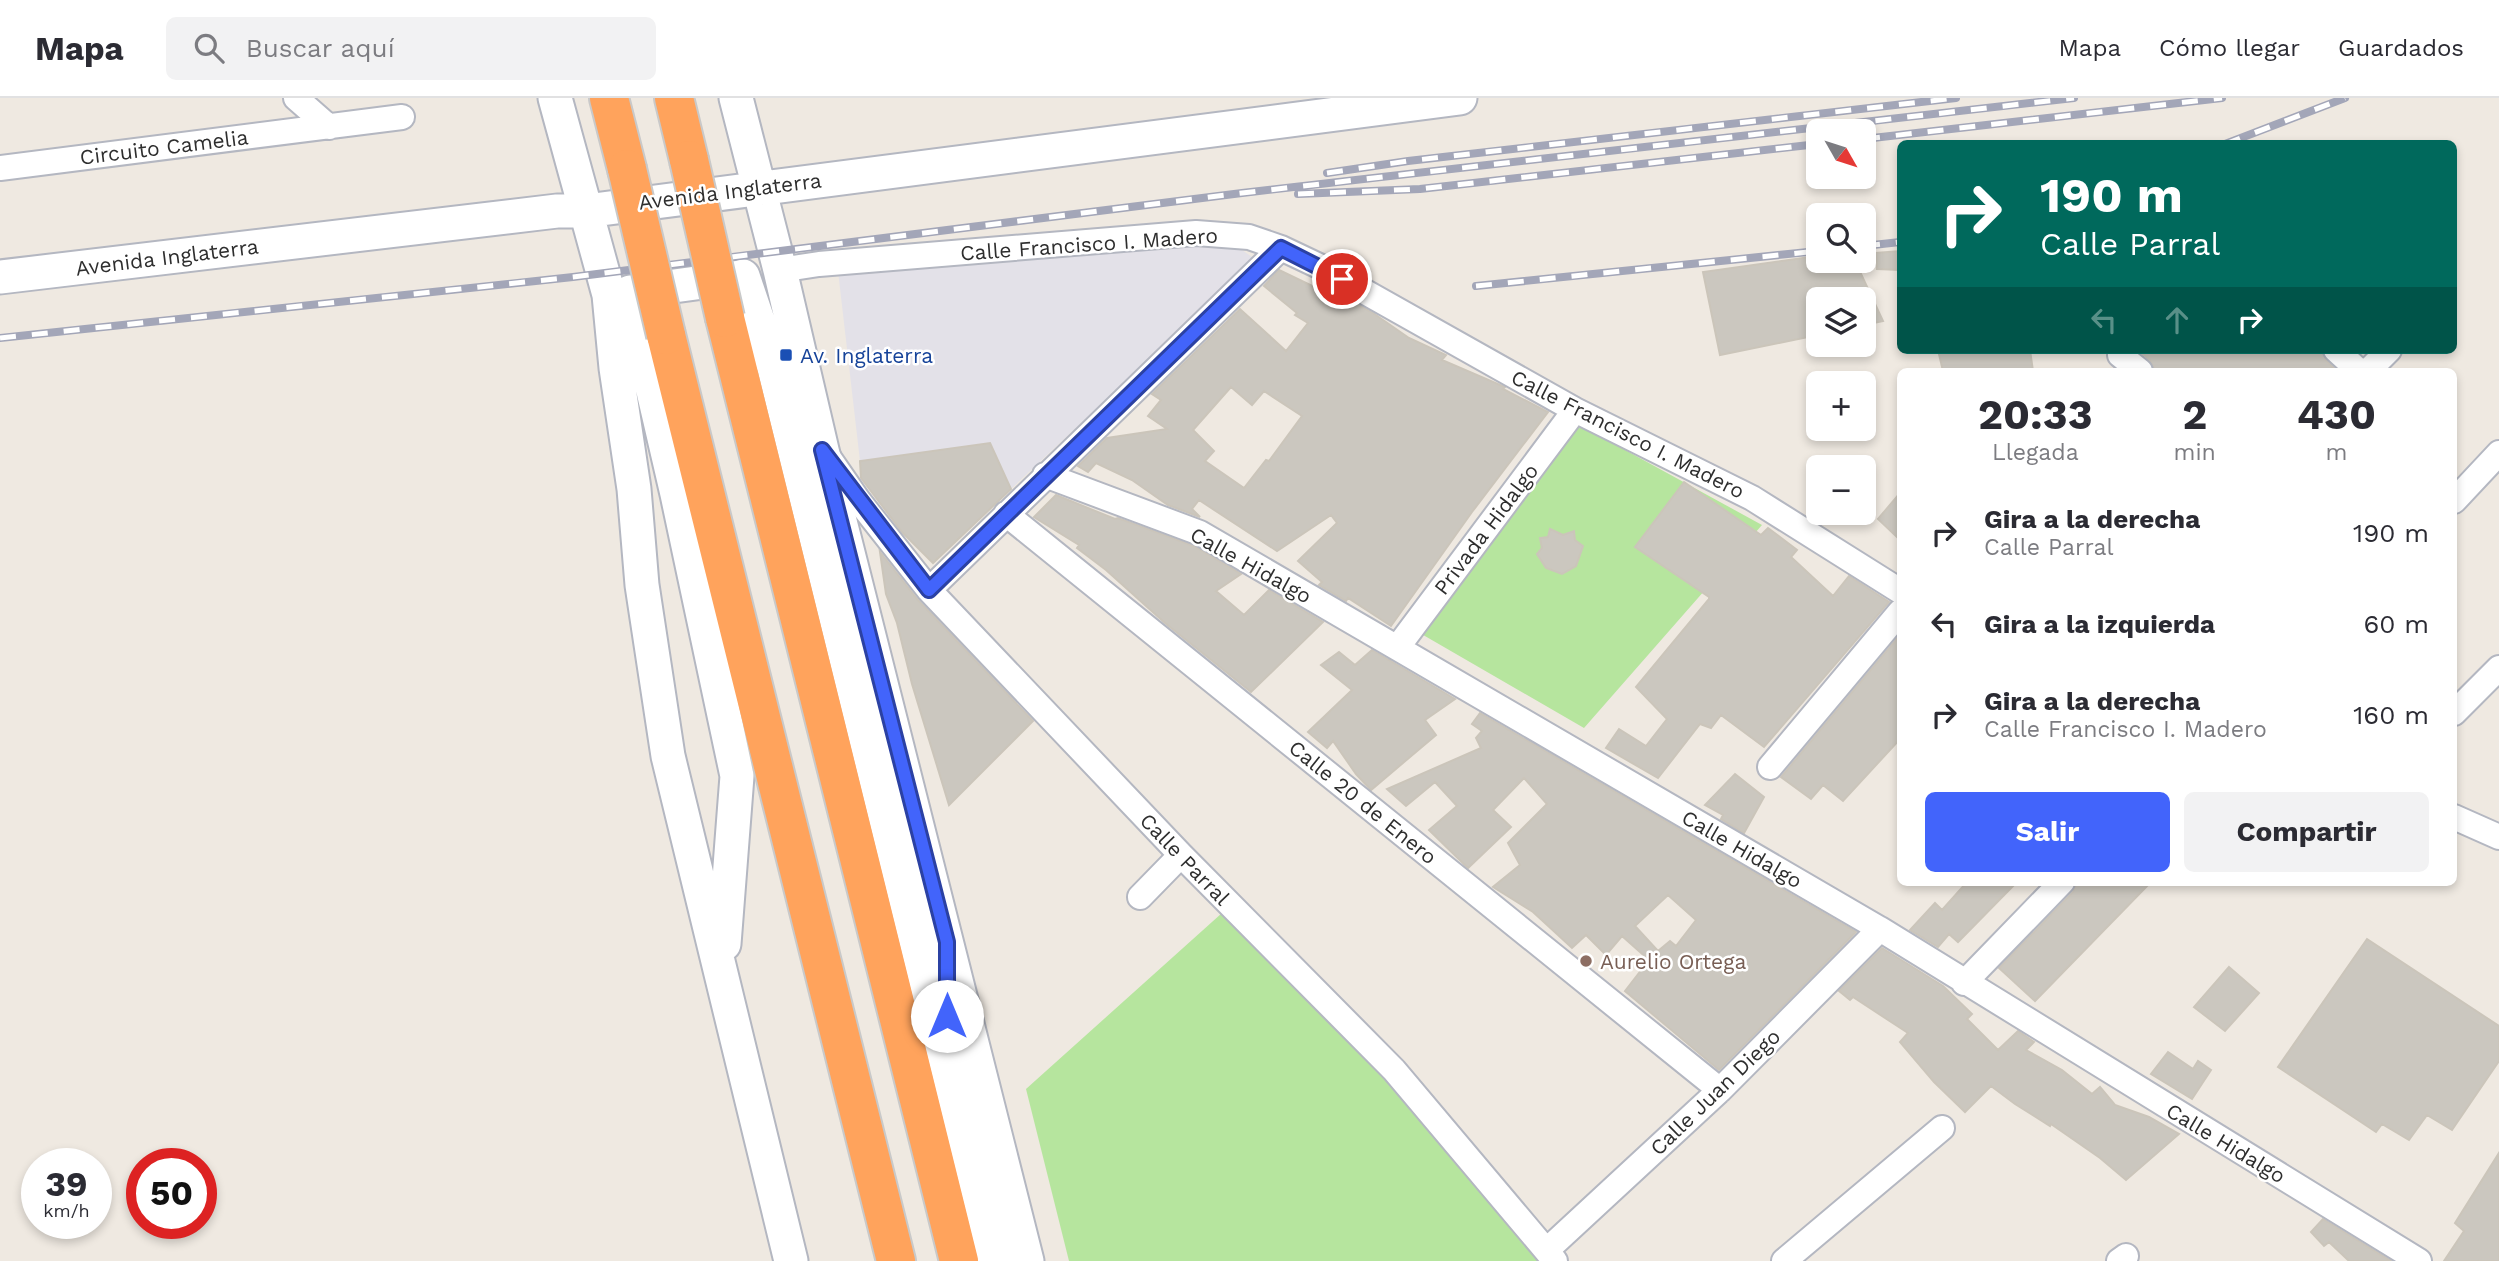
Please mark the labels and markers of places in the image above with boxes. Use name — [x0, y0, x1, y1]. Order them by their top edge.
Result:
pin — [1312, 249, 1372, 309]
place label: Av. Inglaterra — [800, 343, 933, 368]
marker: Av. Inglaterra — [778, 347, 794, 363]
place label: Aurelio Ortega — [1600, 949, 1746, 974]
marker: Aurelio Ortega — [1578, 953, 1594, 969]

